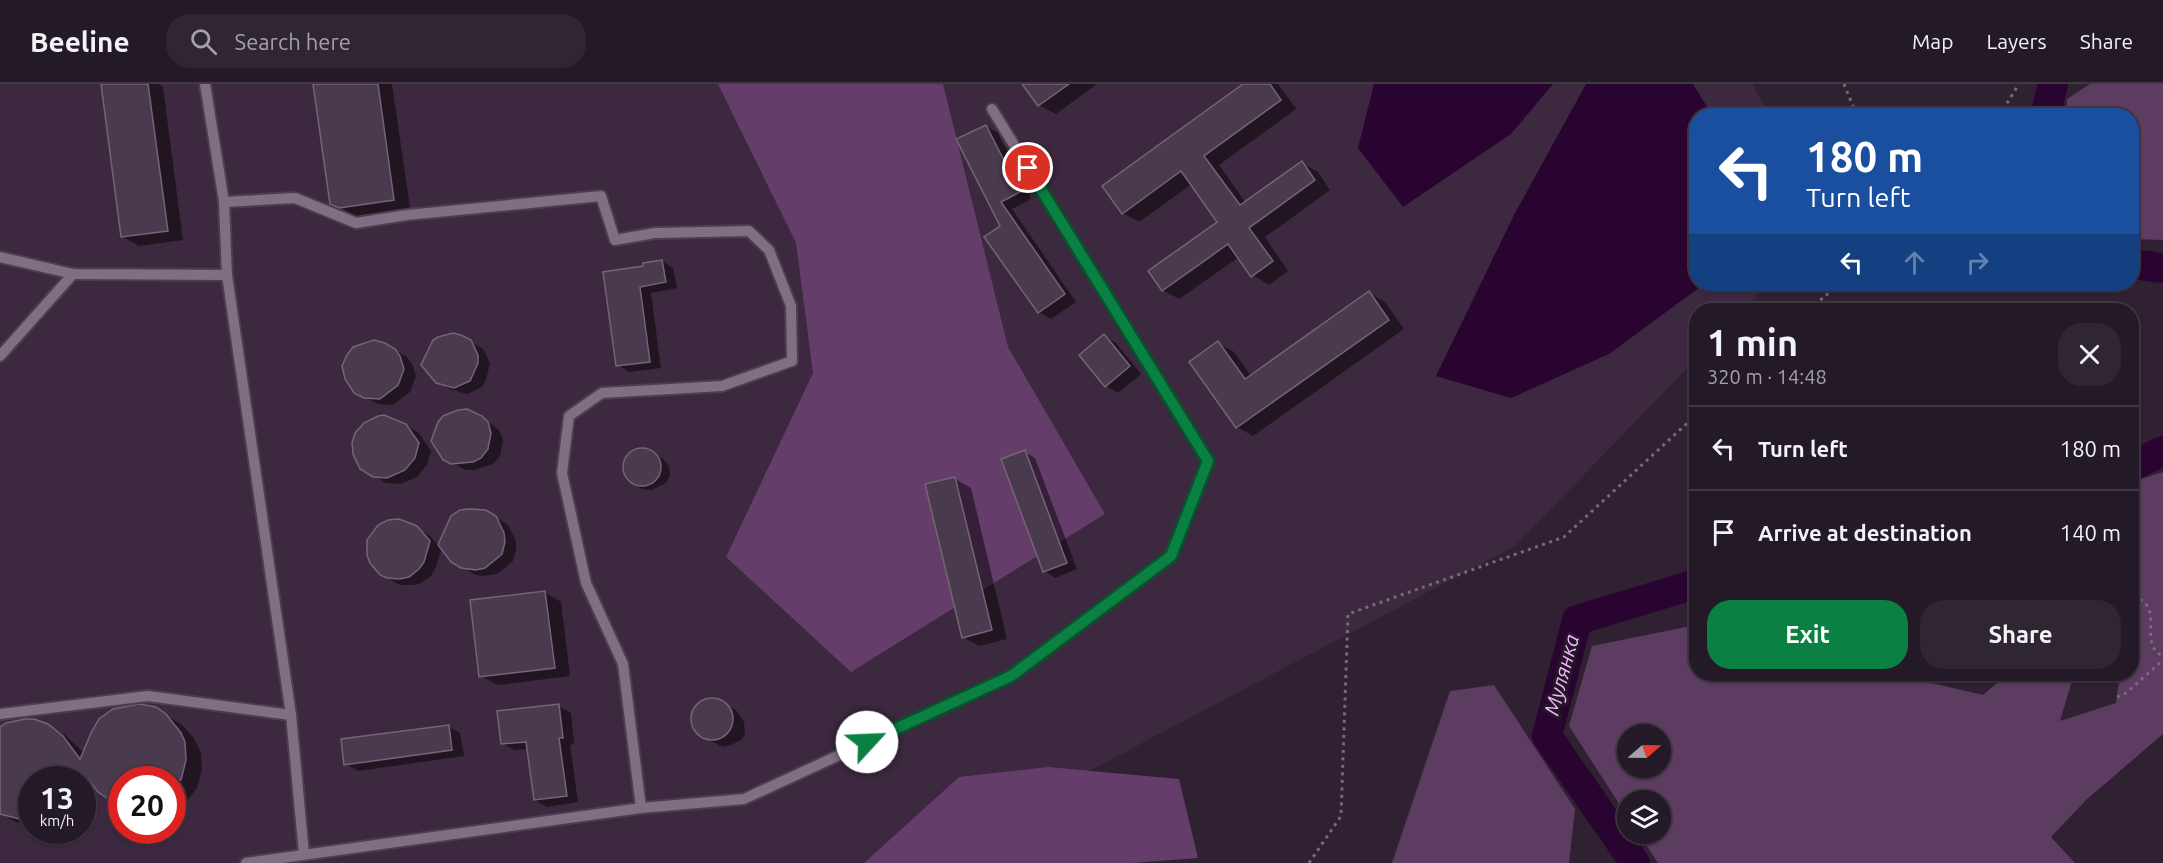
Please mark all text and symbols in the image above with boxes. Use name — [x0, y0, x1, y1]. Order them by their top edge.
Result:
search box — [166, 14, 586, 68]
icon: search — [187, 25, 220, 58]
text: Beeline — [30, 26, 130, 57]
text: Search here — [235, 29, 351, 54]
text: Map — [1912, 29, 1953, 53]
text: Layers — [1986, 29, 2047, 53]
text: Share — [2080, 29, 2133, 53]
icon: left — [1707, 132, 1785, 210]
text: 180 m — [1806, 133, 1923, 180]
pin — [1002, 142, 1053, 193]
icon: arrive — [1011, 151, 1044, 184]
text: Turn left — [1806, 182, 1910, 212]
icon: left — [1835, 246, 1868, 279]
icon: ahead — [1898, 246, 1931, 279]
icon: right — [1961, 246, 1994, 279]
text: 1 min — [1707, 322, 1798, 363]
button: close — [2058, 323, 2121, 386]
text: 320 m · 14:48 — [1707, 365, 1827, 388]
icon: left — [1707, 432, 1740, 465]
text: Turn left — [1758, 436, 1848, 461]
text: 180 m — [2060, 436, 2121, 461]
icon: arrive — [1707, 516, 1740, 549]
text: Arrive at destination — [1758, 520, 1972, 545]
text: 140 m — [2060, 520, 2121, 545]
button: Exit — [1707, 600, 1908, 669]
button: Share — [1920, 600, 2121, 669]
water label: Мулянка — [1539, 632, 1583, 718]
position arrow — [835, 710, 899, 774]
north arrow — [1617, 724, 1671, 778]
map controls — [1617, 724, 1671, 844]
speed limit sign: 20 — [108, 766, 186, 844]
text: 13 — [40, 781, 74, 815]
button: layers — [1617, 790, 1671, 844]
text: km/h — [40, 812, 74, 829]

